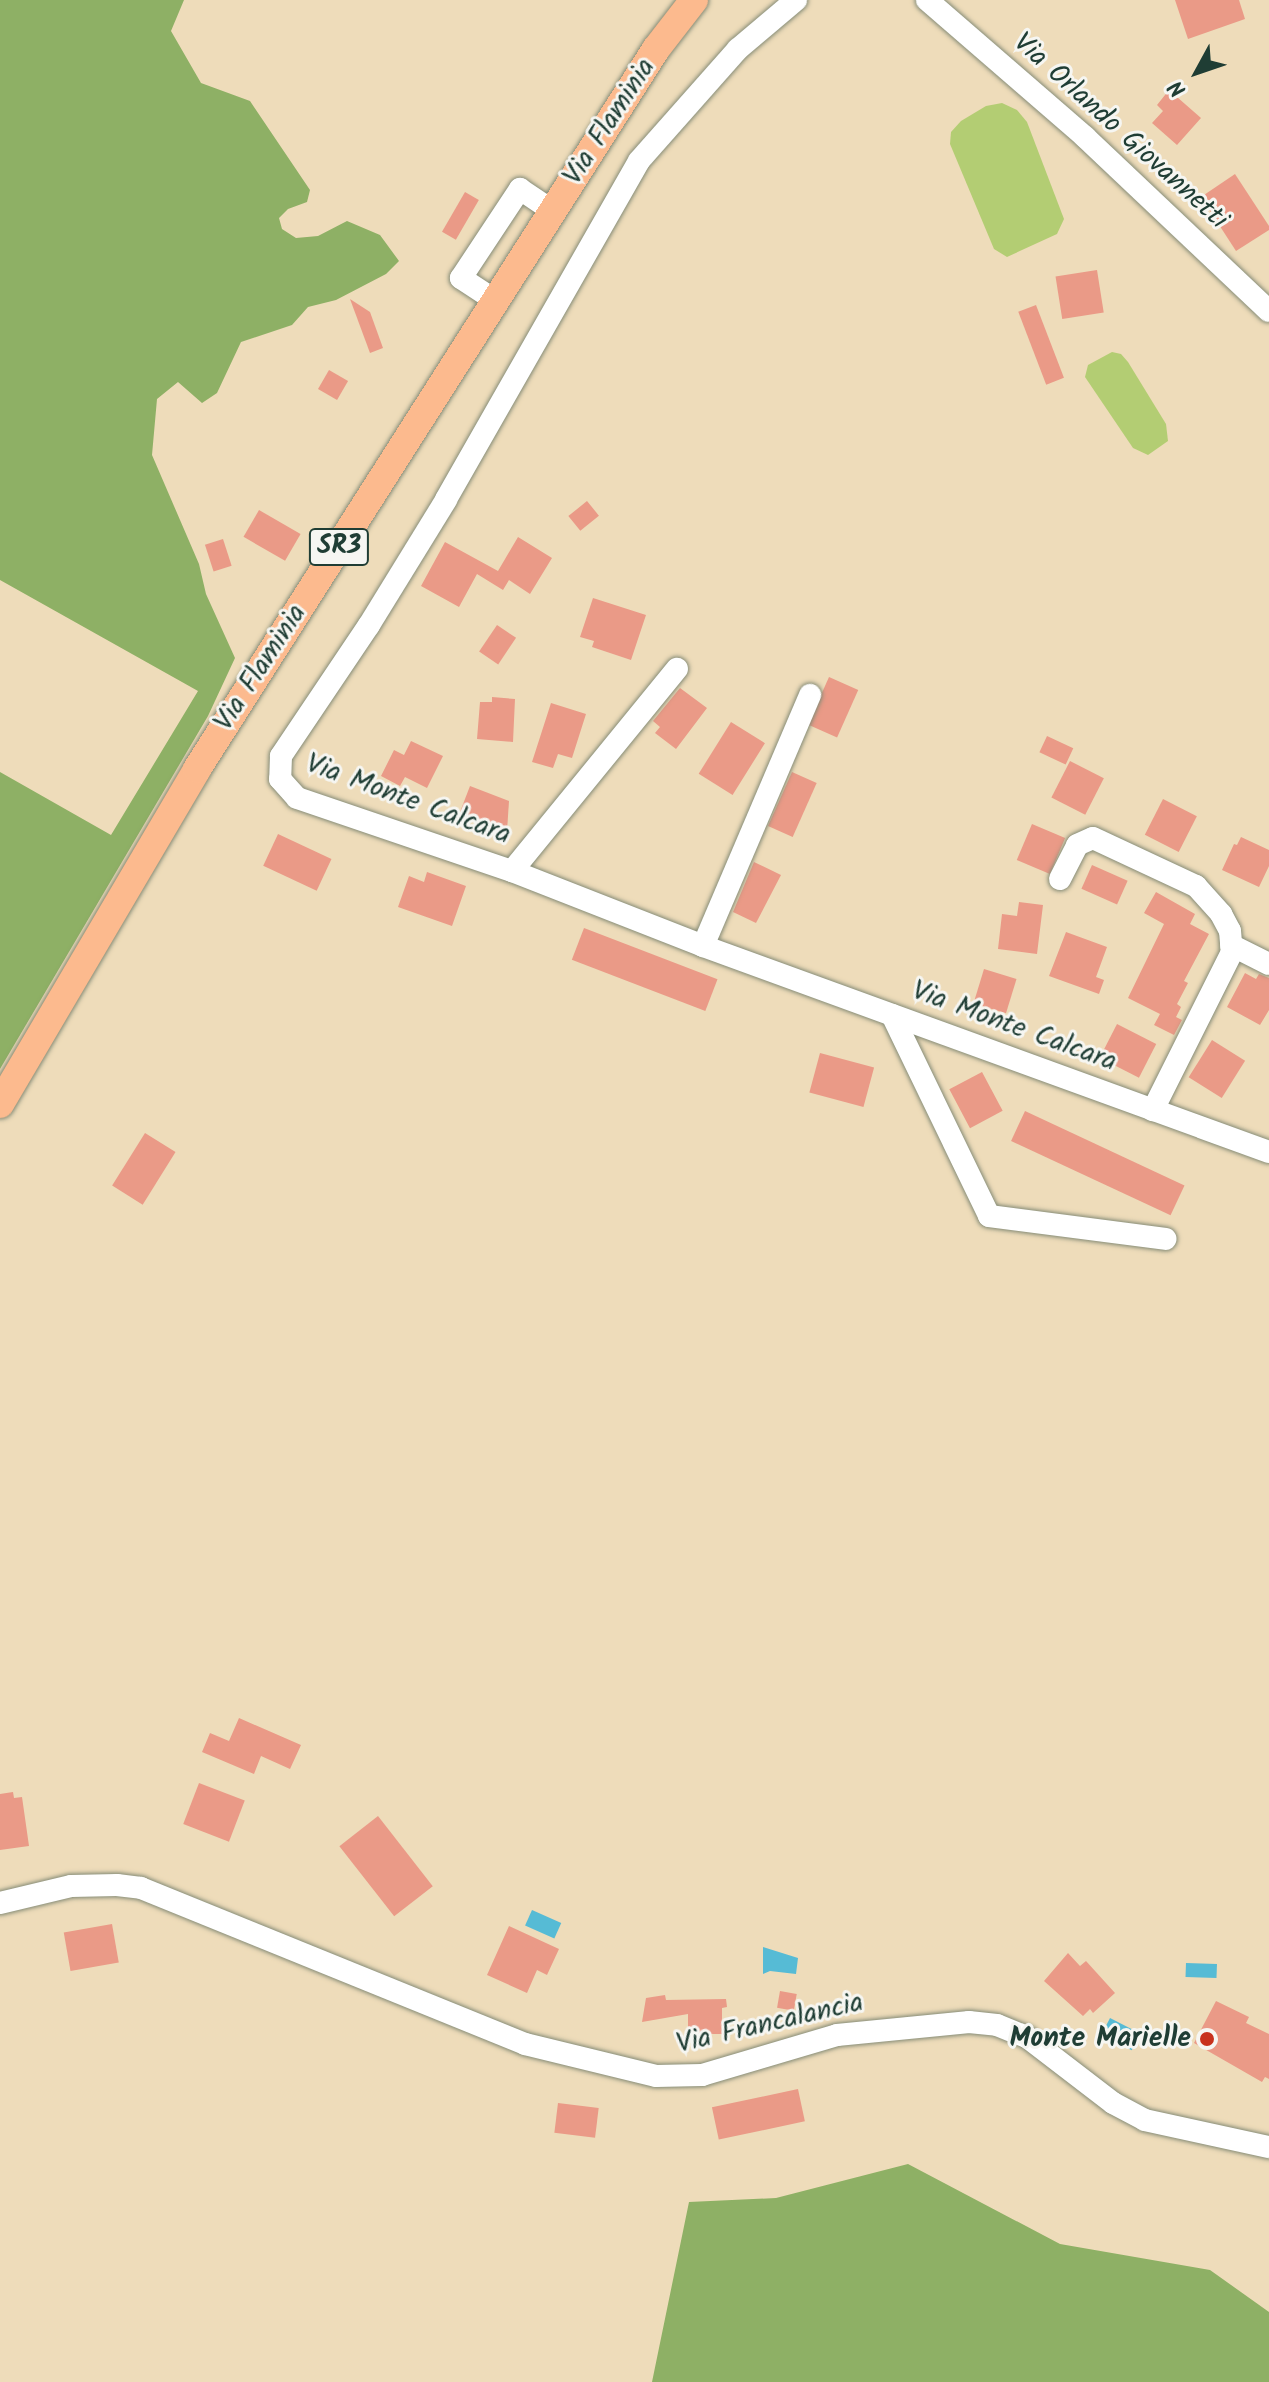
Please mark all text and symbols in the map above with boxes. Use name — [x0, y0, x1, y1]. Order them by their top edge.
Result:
street label: Via Orlando Giovannetti — [1006, 27, 1234, 237]
north arrow — [1157, 32, 1237, 112]
street label: Via Flaminia — [557, 52, 663, 192]
text: N — [1160, 71, 1196, 104]
road number: SR3 — [307, 525, 371, 569]
street label: Via Flaminia — [208, 598, 314, 738]
street label: Via Monte Calcara — [301, 747, 515, 853]
street label: Via Monte Calcara — [907, 974, 1121, 1080]
street label: Via Francalancia — [673, 1986, 867, 2062]
place label: Monte Marielle — [1009, 2022, 1191, 2056]
marker: Monte Marielle — [1198, 2030, 1216, 2048]

